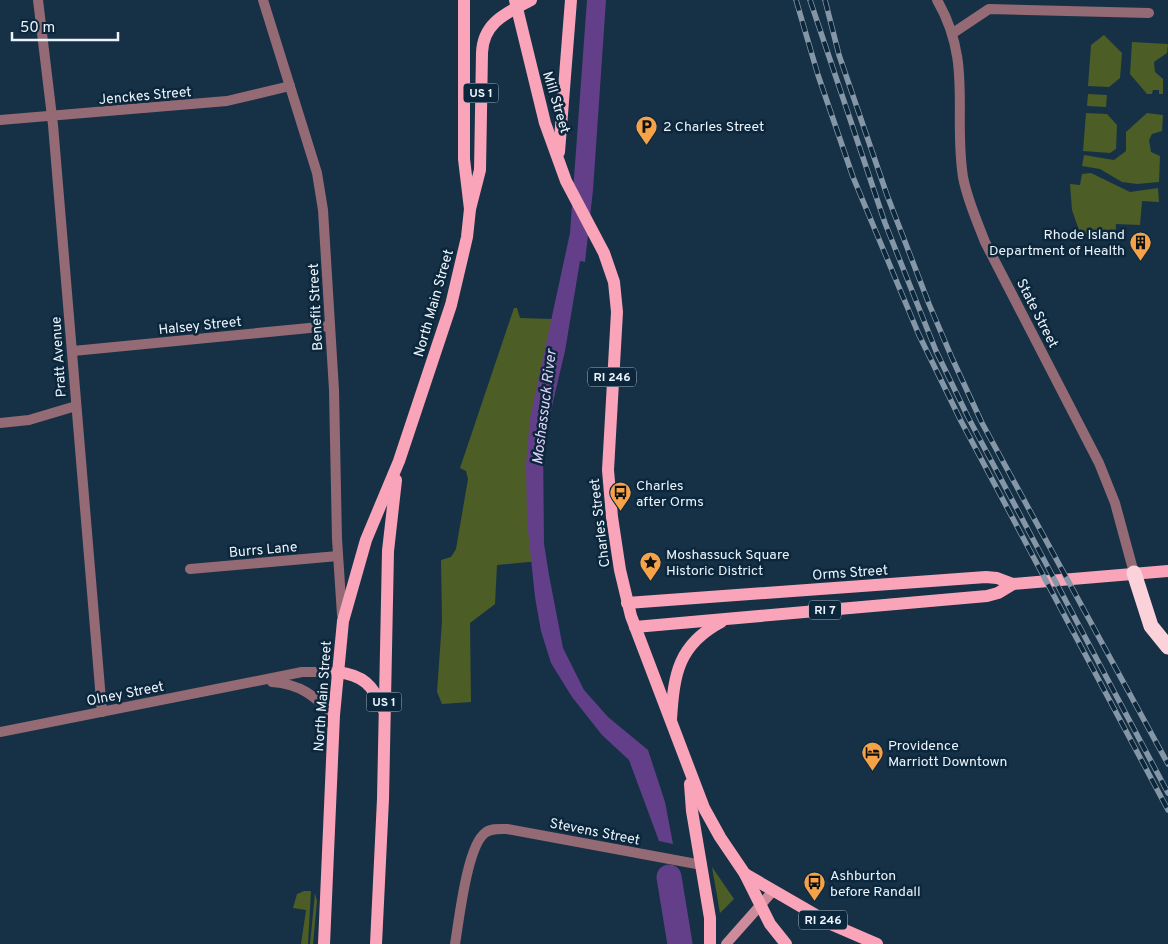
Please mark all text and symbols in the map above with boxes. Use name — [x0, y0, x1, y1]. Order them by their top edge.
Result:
scale bar — [12, 10, 119, 42]
text: 50 m — [20, 19, 55, 38]
street label: Mill Street — [538, 69, 573, 136]
street label: Jenckes Street — [98, 84, 192, 109]
road number: US 1 — [464, 84, 498, 102]
parking icon: 2 Charles Street — [635, 114, 659, 145]
place label: 2 Charles Street — [663, 119, 764, 136]
place label: Rhode Island Department of Health — [989, 227, 1125, 260]
building icon: Rhode Island Department of Health — [1129, 230, 1153, 261]
street label: North Main Street — [411, 248, 458, 359]
street label: Benefit Street — [306, 263, 327, 351]
street label: State Street — [1012, 276, 1061, 351]
street label: Halsey Street — [158, 314, 242, 339]
street label: Pratt Avenue — [48, 316, 71, 398]
water label: Moshassuck River — [529, 347, 562, 466]
road number: RI 246 — [588, 368, 636, 387]
street label: Charles Street — [587, 477, 614, 568]
place label: Charles after Orms — [636, 478, 704, 511]
bus stop icon: Charles after Orms — [608, 481, 632, 512]
street label: Burrs Lane — [228, 539, 298, 562]
place label: Moshassuck Square Historic District — [666, 547, 790, 580]
place icon: Moshassuck Square Historic District — [638, 550, 662, 581]
street label: Orms Street — [812, 562, 889, 585]
road number: RI 7 — [809, 600, 841, 620]
street label: North Main Street — [311, 640, 336, 752]
street label: Olney Street — [85, 679, 165, 710]
road number: US 1 — [366, 692, 402, 712]
place label: Providence Marriott Downtown — [888, 738, 1008, 771]
hotel icon: Providence Marriott Downtown — [860, 741, 884, 772]
street label: Stevens Street — [548, 815, 641, 850]
place label: Ashburton before Randall — [830, 868, 921, 901]
bus stop icon: Ashburton before Randall — [802, 871, 826, 902]
road number: RI 246 — [799, 910, 847, 930]

